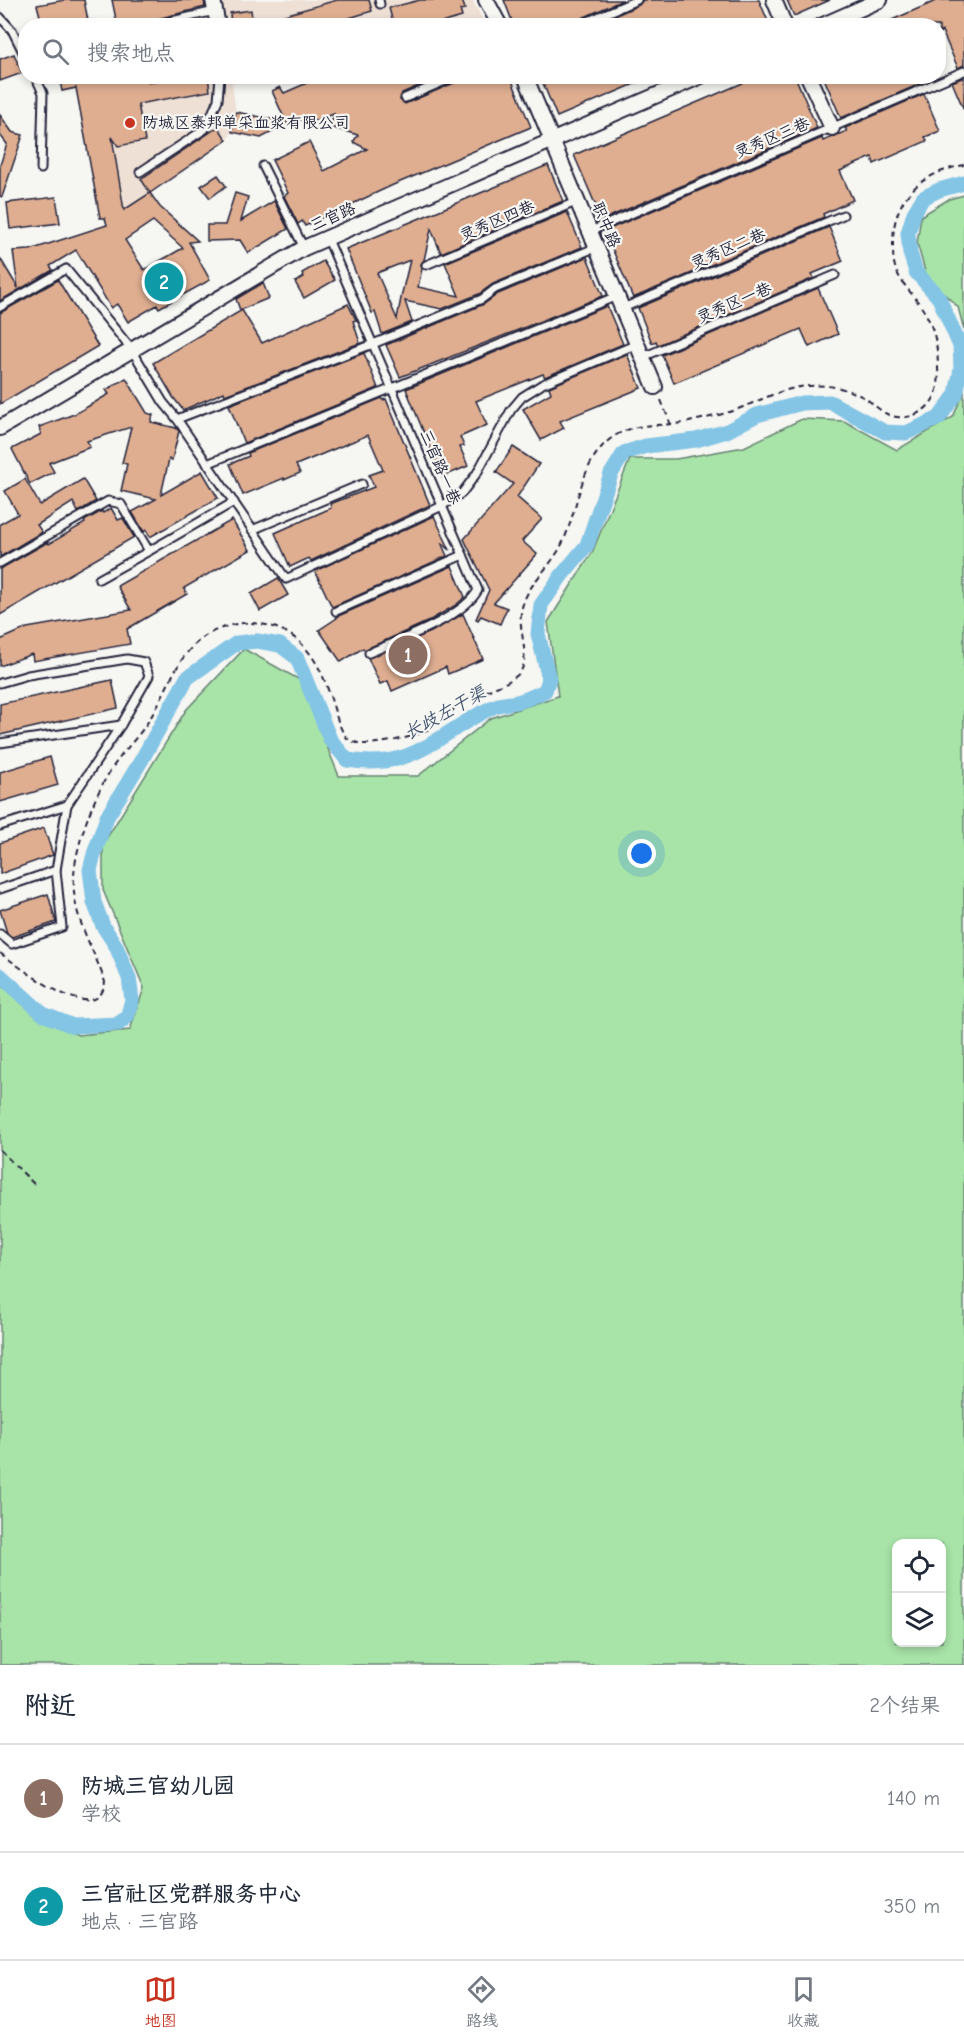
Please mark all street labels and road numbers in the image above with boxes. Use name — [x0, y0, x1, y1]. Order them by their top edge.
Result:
street label: 灵秀区三巷 — [732, 114, 812, 162]
street label: 灵秀区四巷 — [457, 197, 537, 245]
street label: 三官路 — [307, 199, 359, 235]
street label: 职中路 — [588, 199, 624, 251]
street label: 灵秀区二巷 — [688, 225, 768, 273]
street label: 灵秀区一巷 — [694, 279, 774, 327]
street label: 三官路一巷 — [416, 427, 464, 507]

